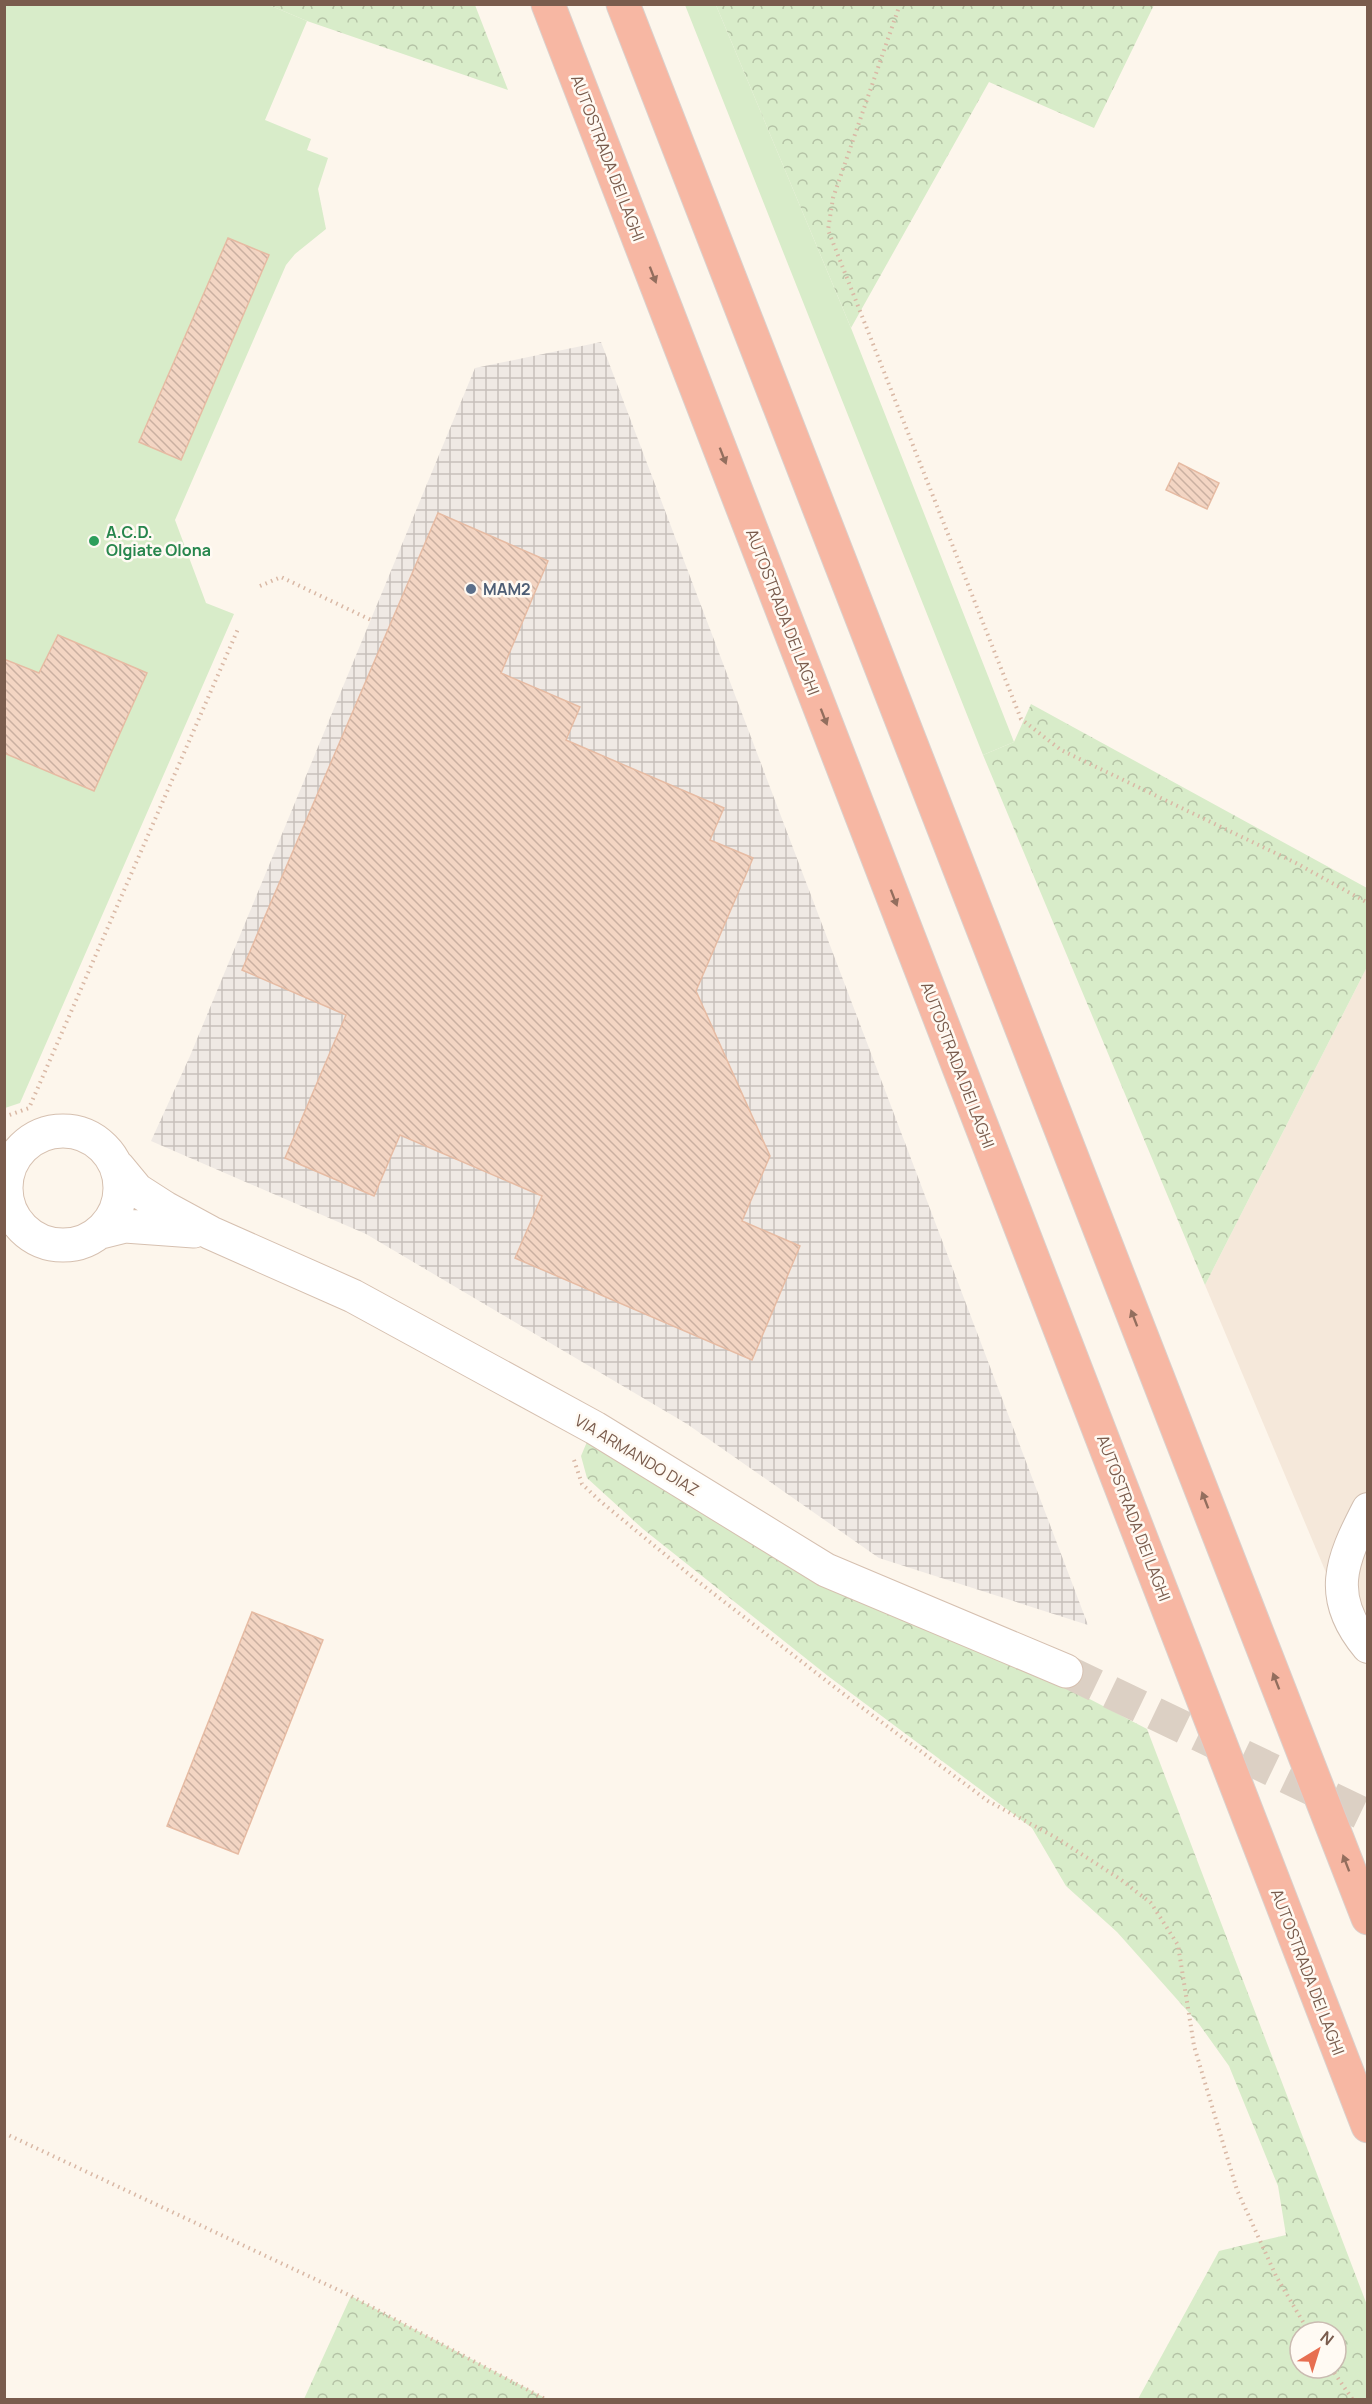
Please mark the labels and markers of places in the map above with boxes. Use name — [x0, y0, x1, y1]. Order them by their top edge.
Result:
place label: A.C.D. Olgiate Olona — [106, 521, 211, 561]
marker: A.C.D. Olgiate Olona — [87, 534, 101, 548]
place label: MAM2 — [483, 578, 531, 600]
marker: MAM2 — [464, 582, 478, 596]

